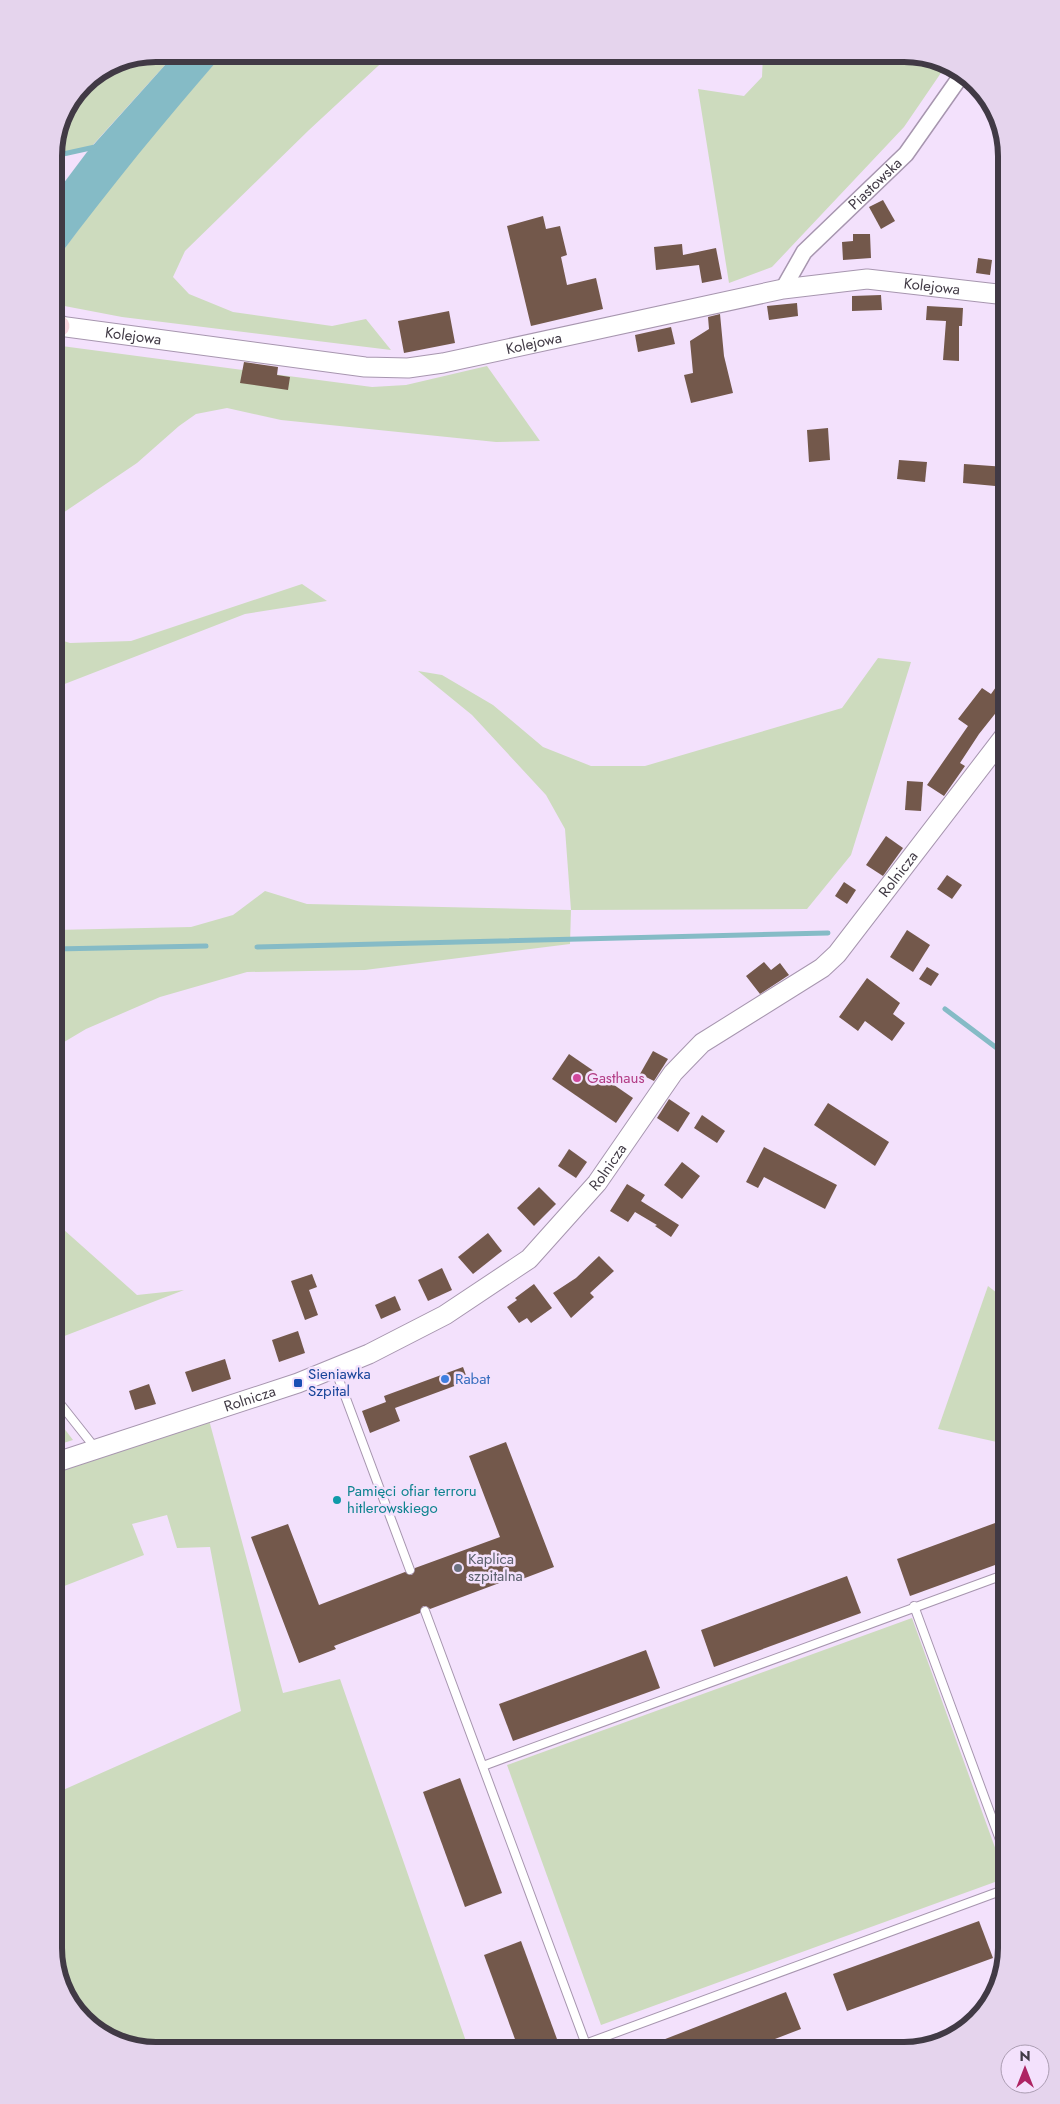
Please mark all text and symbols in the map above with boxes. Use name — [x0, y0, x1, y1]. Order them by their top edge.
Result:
street label: Piastowska — [843, 153, 907, 215]
street label: Kolejowa — [903, 272, 961, 301]
street label: Kolejowa — [104, 321, 163, 351]
street label: Kolejowa — [504, 326, 564, 360]
street label: Rolnicza — [873, 846, 923, 902]
place label: Gasthaus — [587, 1067, 645, 1089]
marker: Gasthaus — [571, 1072, 583, 1084]
street label: Rolnicza — [584, 1139, 632, 1196]
place label: Sieniawka Szpital — [308, 1363, 371, 1402]
place label: Rabat — [455, 1368, 490, 1390]
marker: Rabat — [439, 1373, 451, 1385]
marker: Sieniawka Szpital — [292, 1377, 304, 1389]
street label: Rolnicza — [221, 1380, 278, 1418]
place label: Pamięci ofiar terroru hitlerowskiego — [347, 1480, 477, 1519]
marker: Pamięci ofiar terroru hitlerowskiego — [331, 1494, 343, 1506]
place label: Kaplica szpitalna — [468, 1548, 523, 1587]
marker: Kaplica szpitalna — [452, 1562, 464, 1574]
north arrow — [1000, 2044, 1050, 2094]
text: N — [1019, 2046, 1031, 2066]

